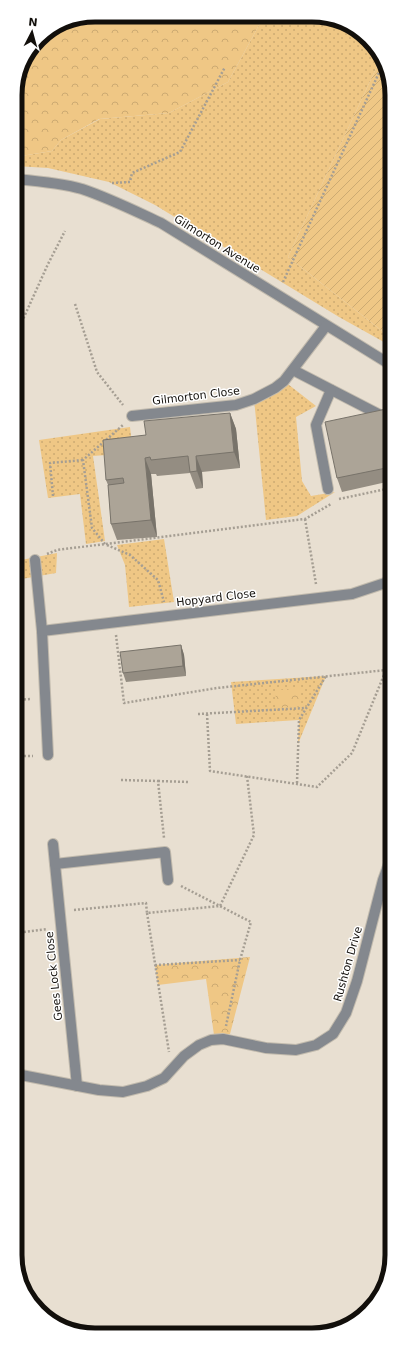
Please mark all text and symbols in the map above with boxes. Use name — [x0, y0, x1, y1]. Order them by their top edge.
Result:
north arrow — [12, 12, 52, 52]
text: N — [28, 16, 38, 29]
street label: Gilmorton Avenue — [172, 212, 263, 276]
street label: Gilmorton Close — [151, 384, 241, 408]
street label: Hopyard Close — [175, 587, 257, 609]
street label: Rushton Drive — [331, 925, 365, 1003]
street label: Gees Lock Close — [43, 930, 65, 1021]

